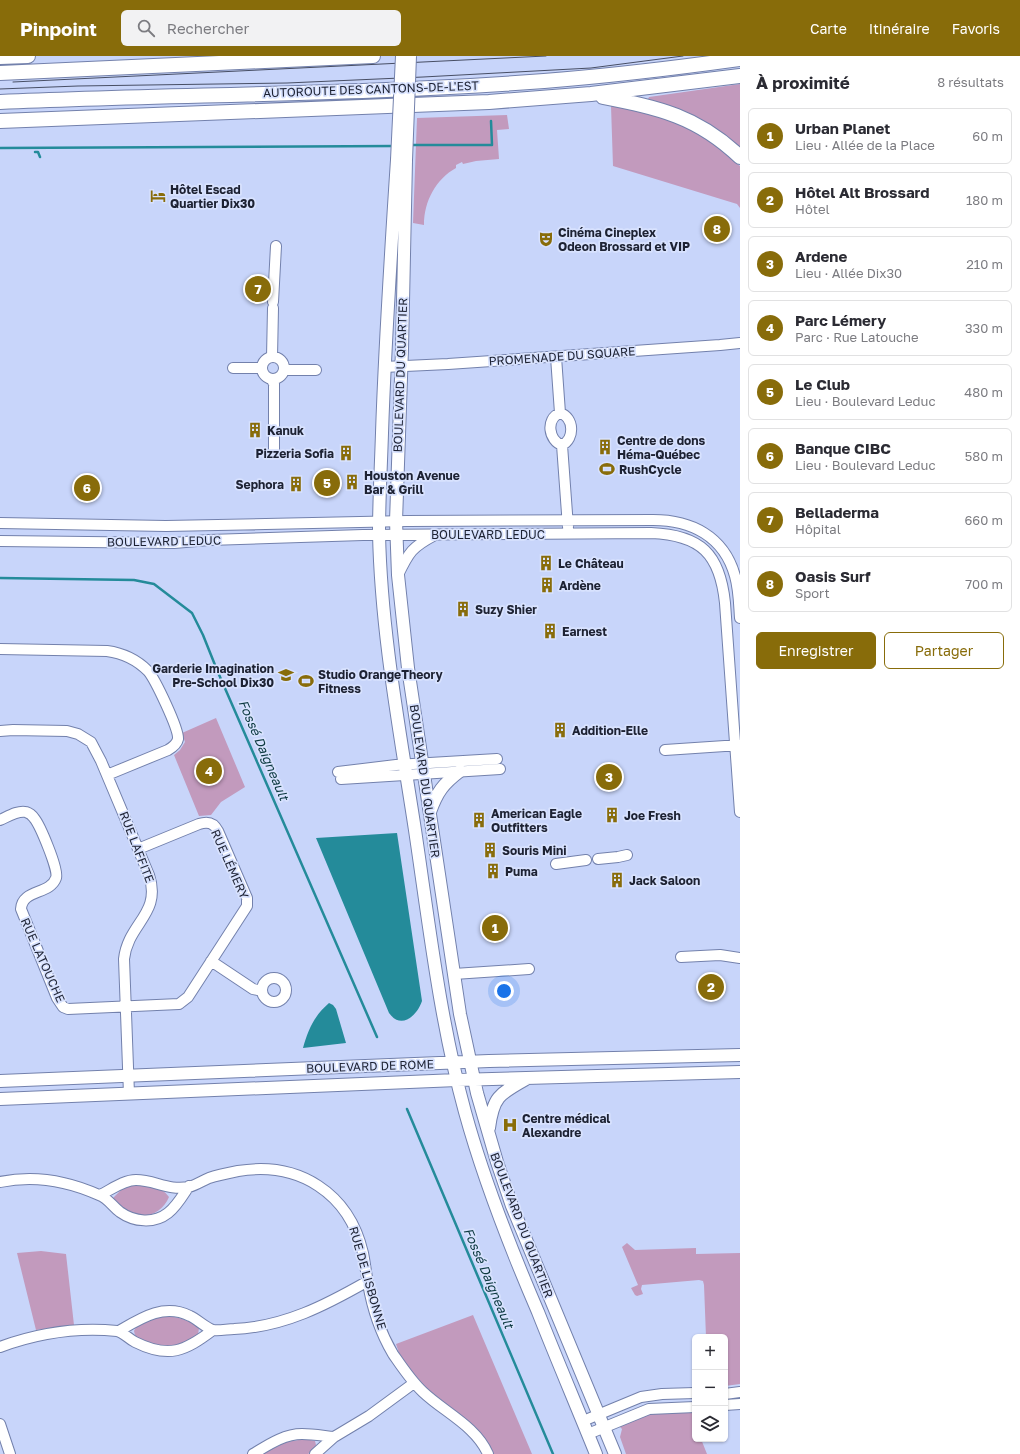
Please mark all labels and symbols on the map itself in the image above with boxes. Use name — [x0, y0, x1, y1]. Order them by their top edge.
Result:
street label: AUTOROUTE DES CANTONS-DE-L'EST — [263, 78, 480, 100]
place label: Hôtel Escad Quartier Dix30 — [170, 182, 255, 211]
hotel icon: Hôtel Escad Quartier Dix30 — [149, 187, 167, 205]
pin: 8 — [704, 214, 730, 244]
place label: Cinéma Cineplex Odeon Brossard et VIP — [558, 225, 690, 254]
theatre icon: Cinéma Cineplex Odeon Brossard et VIP — [537, 230, 555, 248]
pin: 7 — [245, 274, 271, 304]
street label: BOULEVARD DU QUARTIER — [390, 297, 410, 453]
street label: PROMENADE DU SQUARE — [488, 343, 636, 369]
building icon: Kanuk — [246, 421, 264, 439]
place label: Kanuk — [267, 423, 304, 438]
place label: Centre de dons Héma-Québec — [617, 433, 706, 462]
building icon: Centre de dons Héma-Québec — [596, 438, 614, 456]
building icon: Pizzeria Sofia — [337, 444, 355, 462]
place label: Pizzeria Sofia — [256, 446, 334, 461]
sports icon: RushCycle — [598, 460, 616, 478]
place label: RushCycle — [619, 462, 682, 477]
pin: 5 — [314, 468, 340, 498]
place label: Houston Avenue Bar & Grill — [364, 468, 460, 497]
pin: 6 — [74, 473, 100, 503]
building icon: Houston Avenue Bar & Grill — [343, 473, 361, 491]
building icon: Sephora — [287, 475, 305, 493]
place label: Sephora — [236, 477, 284, 492]
street label: BOULEVARD LEDUC — [431, 527, 545, 542]
street label: BOULEVARD LEDUC — [107, 533, 221, 549]
building icon: Le Château — [537, 554, 555, 572]
place label: Le Château — [558, 556, 624, 571]
building icon: Ardène — [538, 576, 556, 594]
place label: Ardène — [559, 578, 601, 593]
building icon: Suzy Shier — [454, 600, 472, 618]
place label: Suzy Shier — [475, 602, 537, 617]
building icon: Earnest — [541, 622, 559, 640]
place label: Earnest — [562, 624, 607, 639]
place label: Garderie Imagination Pre-School Dix30 — [152, 661, 274, 690]
school or university icon: Garderie Imagination Pre-School Dix30 — [277, 666, 295, 684]
place label: Studio OrangeTheory Fitness — [318, 667, 443, 696]
sports icon: Studio OrangeTheory Fitness — [297, 672, 315, 690]
water label: Fossé Daigneault — [236, 697, 293, 804]
street label: BOULEVARD DU QUARTIER — [407, 703, 443, 859]
building icon: Addition-Elle — [551, 721, 569, 739]
place label: Addition-Elle — [572, 723, 648, 738]
pin: 4 — [196, 756, 222, 786]
pin: 3 — [596, 762, 622, 792]
place label: American Eagle Outfitters — [491, 806, 582, 835]
building icon: Joe Fresh — [603, 806, 621, 824]
place label: Joe Fresh — [624, 808, 681, 823]
street label: RUE LAFFITE — [117, 809, 157, 885]
building icon: American Eagle Outfitters — [470, 811, 488, 829]
street label: RUE LÉMERY — [208, 827, 252, 901]
building icon: Souris Mini — [481, 841, 499, 859]
place label: Souris Mini — [502, 843, 567, 858]
building icon: Puma — [484, 862, 502, 880]
place label: Puma — [505, 864, 538, 879]
building icon: Jack Saloon — [608, 871, 626, 889]
place label: Jack Saloon — [629, 873, 700, 888]
pin: 1 — [482, 913, 508, 943]
street label: RUE LATOUCHE — [18, 915, 68, 1005]
pin: 2 — [698, 972, 724, 1002]
your location — [494, 981, 514, 1001]
street label: BOULEVARD DE ROME — [306, 1056, 434, 1076]
place label: Centre médical Alexandre — [522, 1111, 610, 1140]
hospital icon: Centre médical Alexandre — [501, 1116, 519, 1134]
street label: BOULEVARD DU QUARTIER — [487, 1150, 557, 1300]
street label: RUE DE LISBONNE — [346, 1225, 390, 1331]
water label: Fossé Daigneault — [461, 1225, 518, 1332]

